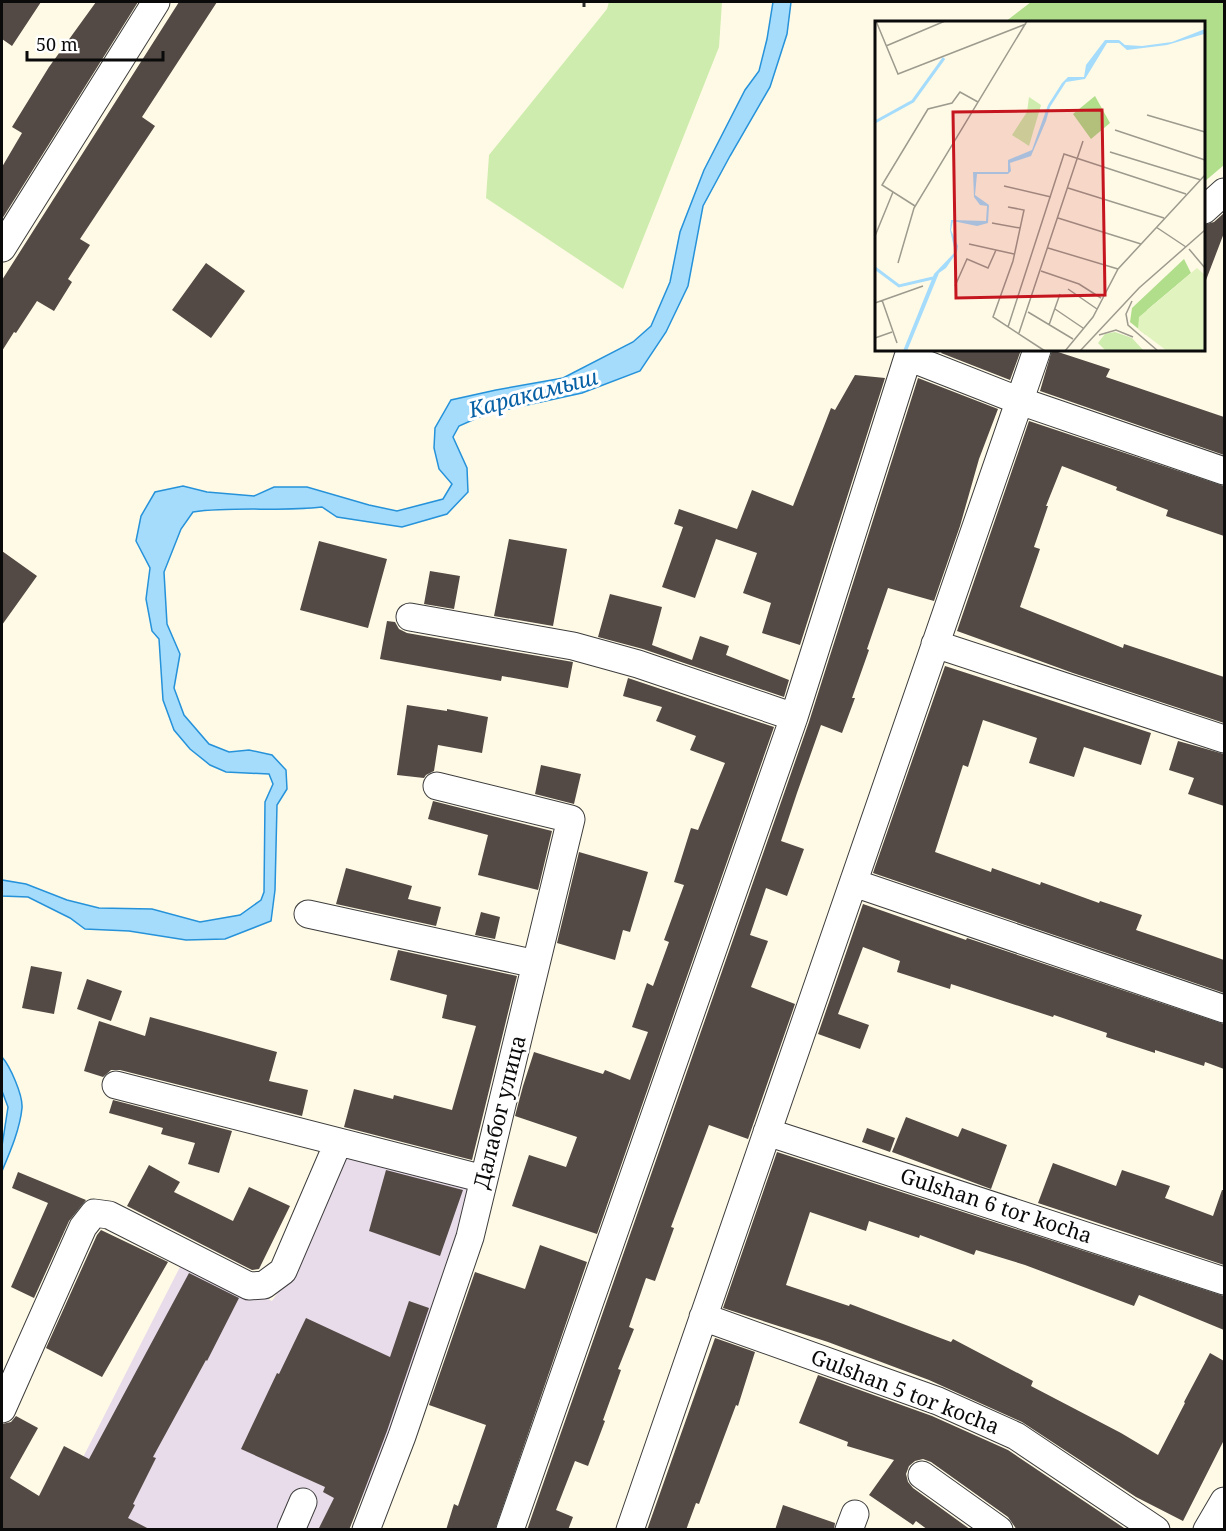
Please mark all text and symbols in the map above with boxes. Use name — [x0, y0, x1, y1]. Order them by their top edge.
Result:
inset map — [875, 21, 1205, 351]
scale bar — [27, 24, 164, 62]
text: 50 m — [36, 32, 78, 56]
water label: Каракамыш — [464, 360, 601, 424]
street label: Далабог улица — [466, 1032, 532, 1191]
street label: Gulshan 6 tor kocha — [897, 1161, 1096, 1249]
street label: Gulshan 5 tor kocha — [807, 1342, 1004, 1440]

